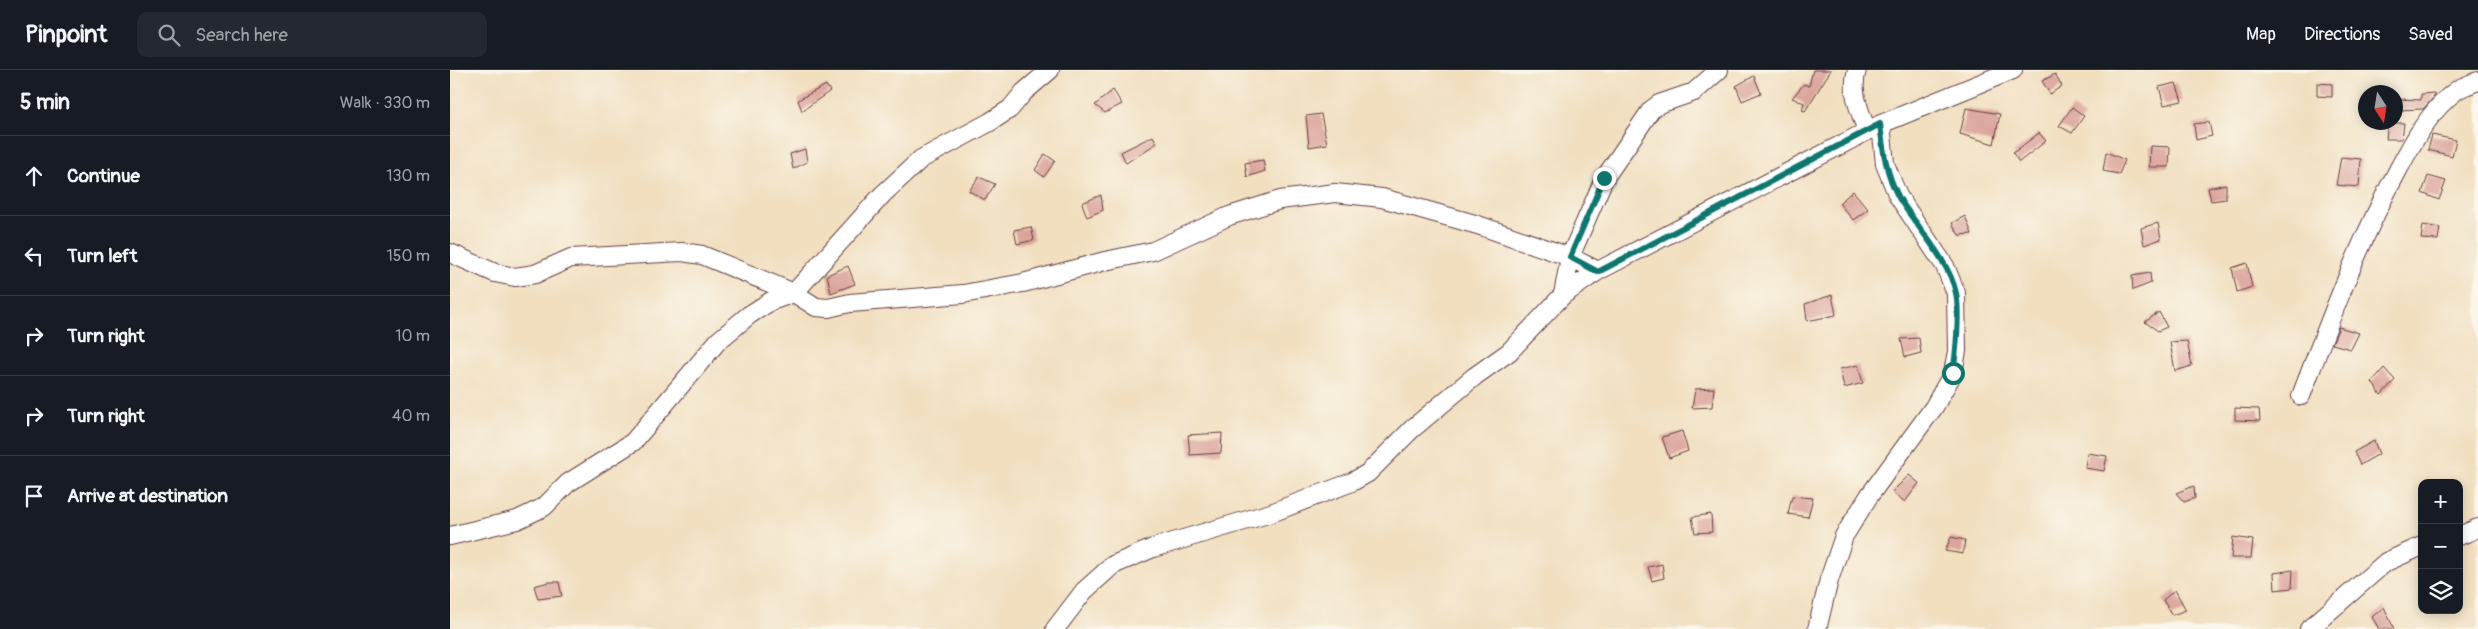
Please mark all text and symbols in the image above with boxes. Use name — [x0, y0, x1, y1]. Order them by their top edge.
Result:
search box — [137, 12, 487, 57]
text: Pinpoint — [25, 20, 107, 49]
icon: search — [155, 21, 183, 49]
text: Search here — [195, 23, 288, 47]
text: Map — [2246, 23, 2276, 46]
text: Directions — [2304, 23, 2380, 46]
text: Saved — [2408, 23, 2453, 46]
north arrow — [2358, 85, 2403, 130]
text: 5 min — [20, 89, 70, 116]
text: Walk · 330 m — [340, 93, 430, 113]
icon: ahead — [20, 162, 48, 190]
text: Continue — [67, 164, 140, 188]
text: 130 m — [386, 166, 430, 186]
route end — [1593, 167, 1616, 190]
icon: left — [20, 242, 48, 270]
text: Turn left — [67, 244, 137, 268]
text: 150 m — [386, 246, 430, 266]
icon: right — [20, 322, 48, 350]
text: Turn right — [67, 324, 145, 348]
text: 10 m — [395, 326, 430, 346]
route start — [1942, 362, 1965, 385]
icon: right — [20, 402, 48, 430]
text: Turn right — [67, 404, 145, 428]
text: 40 m — [392, 406, 430, 426]
map controls — [2418, 479, 2463, 614]
button: + — [2418, 479, 2463, 524]
icon: arrive — [20, 482, 48, 510]
text: Arrive at destination — [67, 484, 228, 508]
button: − — [2418, 524, 2463, 569]
button: layers — [2418, 569, 2463, 614]

